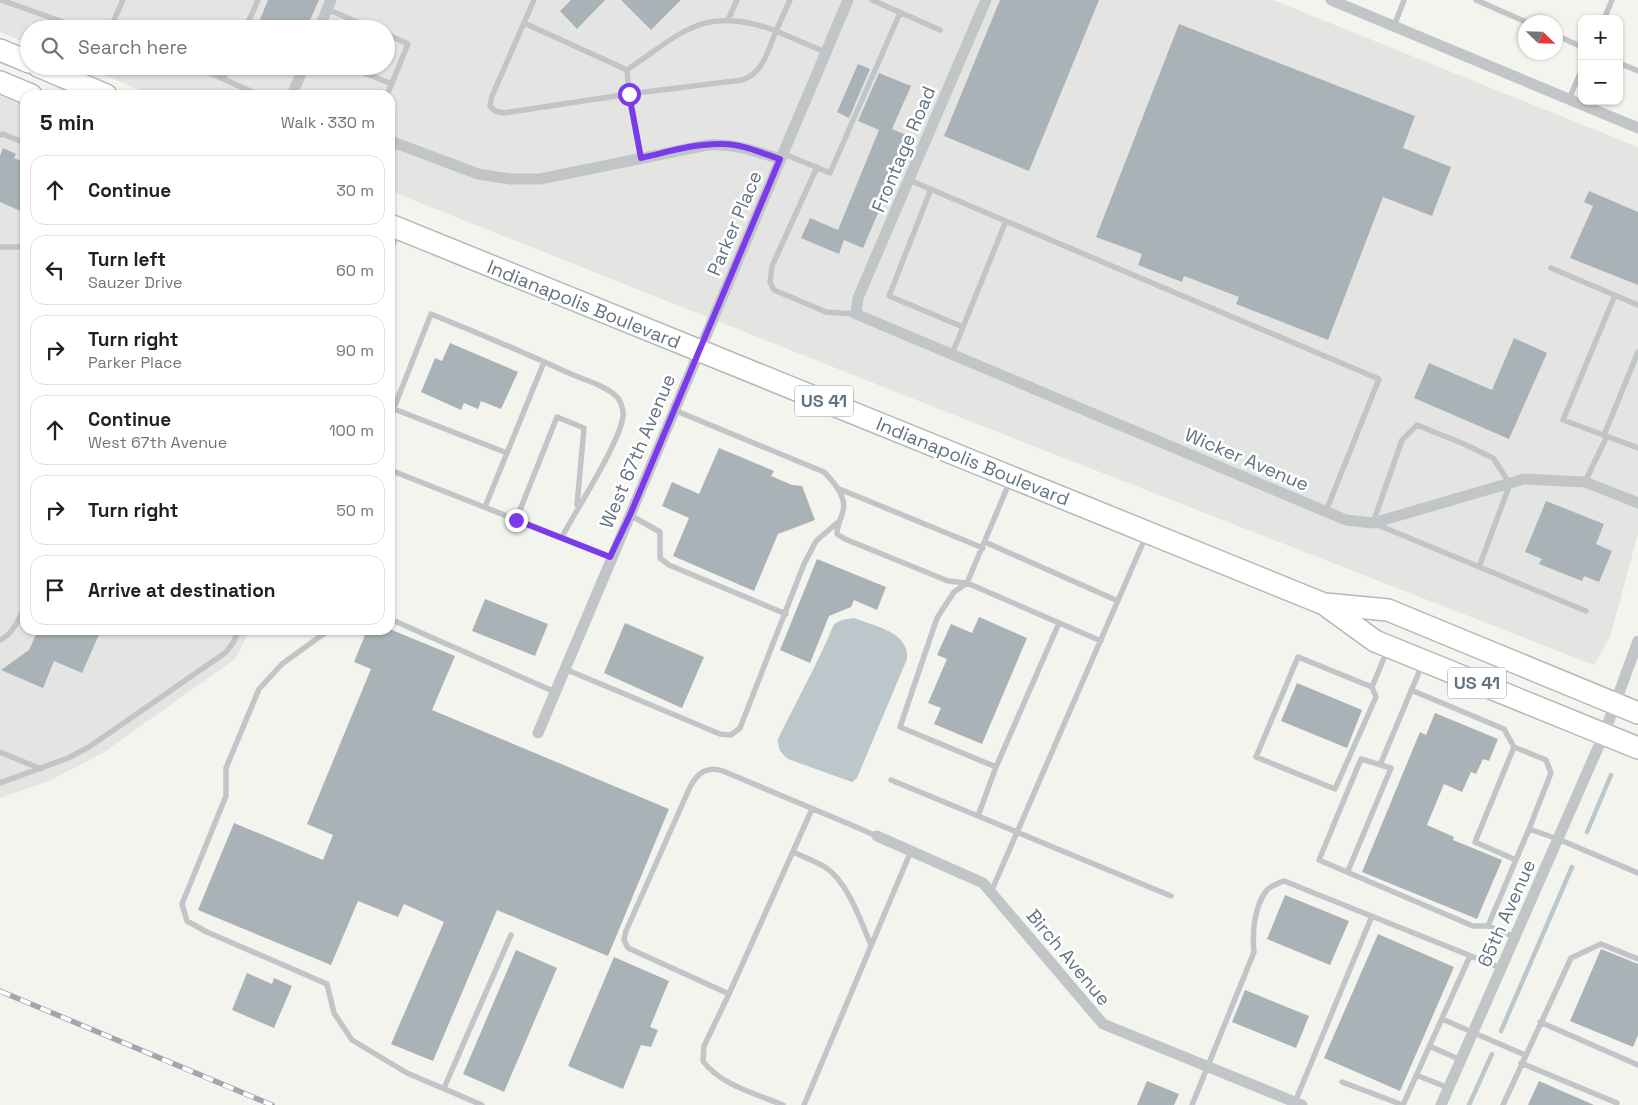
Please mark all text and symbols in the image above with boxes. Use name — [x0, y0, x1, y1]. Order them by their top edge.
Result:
north arrow — [1518, 15, 1563, 60]
map controls — [1578, 15, 1623, 105]
button: + — [1578, 15, 1623, 60]
search box — [20, 20, 395, 75]
icon: search — [38, 34, 66, 62]
text: Search here — [78, 35, 188, 60]
button: − — [1578, 60, 1623, 105]
street label: Frontage Road — [866, 82, 941, 216]
route start — [618, 83, 641, 106]
text: 5 min — [40, 109, 94, 136]
text: Walk · 330 m — [281, 112, 375, 133]
street label: Parker Place — [701, 167, 768, 279]
icon: ahead — [41, 176, 69, 204]
text: Continue — [88, 178, 171, 203]
text: 30 m — [336, 180, 374, 201]
text: Turn left — [88, 247, 166, 272]
street label: Indianapolis Boulevard — [484, 254, 684, 355]
icon: left — [41, 256, 69, 284]
text: 60 m — [336, 260, 374, 281]
text: Sauzer Drive — [88, 272, 183, 293]
text: Turn right — [88, 327, 178, 352]
icon: right — [41, 336, 69, 364]
text: 90 m — [336, 340, 374, 361]
text: Parker Place — [88, 352, 182, 373]
street label: West 67th Avenue — [594, 370, 681, 532]
road number: US 41 — [795, 386, 853, 416]
text: Continue — [88, 407, 171, 432]
street label: Indianapolis Boulevard — [873, 411, 1073, 512]
icon: ahead — [41, 416, 69, 444]
text: 100 m — [329, 420, 374, 441]
street label: Wicker Avenue — [1181, 422, 1313, 497]
text: West 67th Avenue — [88, 432, 227, 453]
icon: right — [41, 496, 69, 524]
text: Turn right — [88, 498, 178, 523]
text: 50 m — [336, 500, 374, 521]
route end — [505, 509, 528, 532]
icon: arrive — [41, 576, 69, 604]
text: Arrive at destination — [88, 578, 276, 603]
road number: US 41 — [1448, 668, 1506, 698]
street label: 65th Avenue — [1472, 856, 1541, 971]
street label: Birch Avenue — [1021, 904, 1116, 1011]

